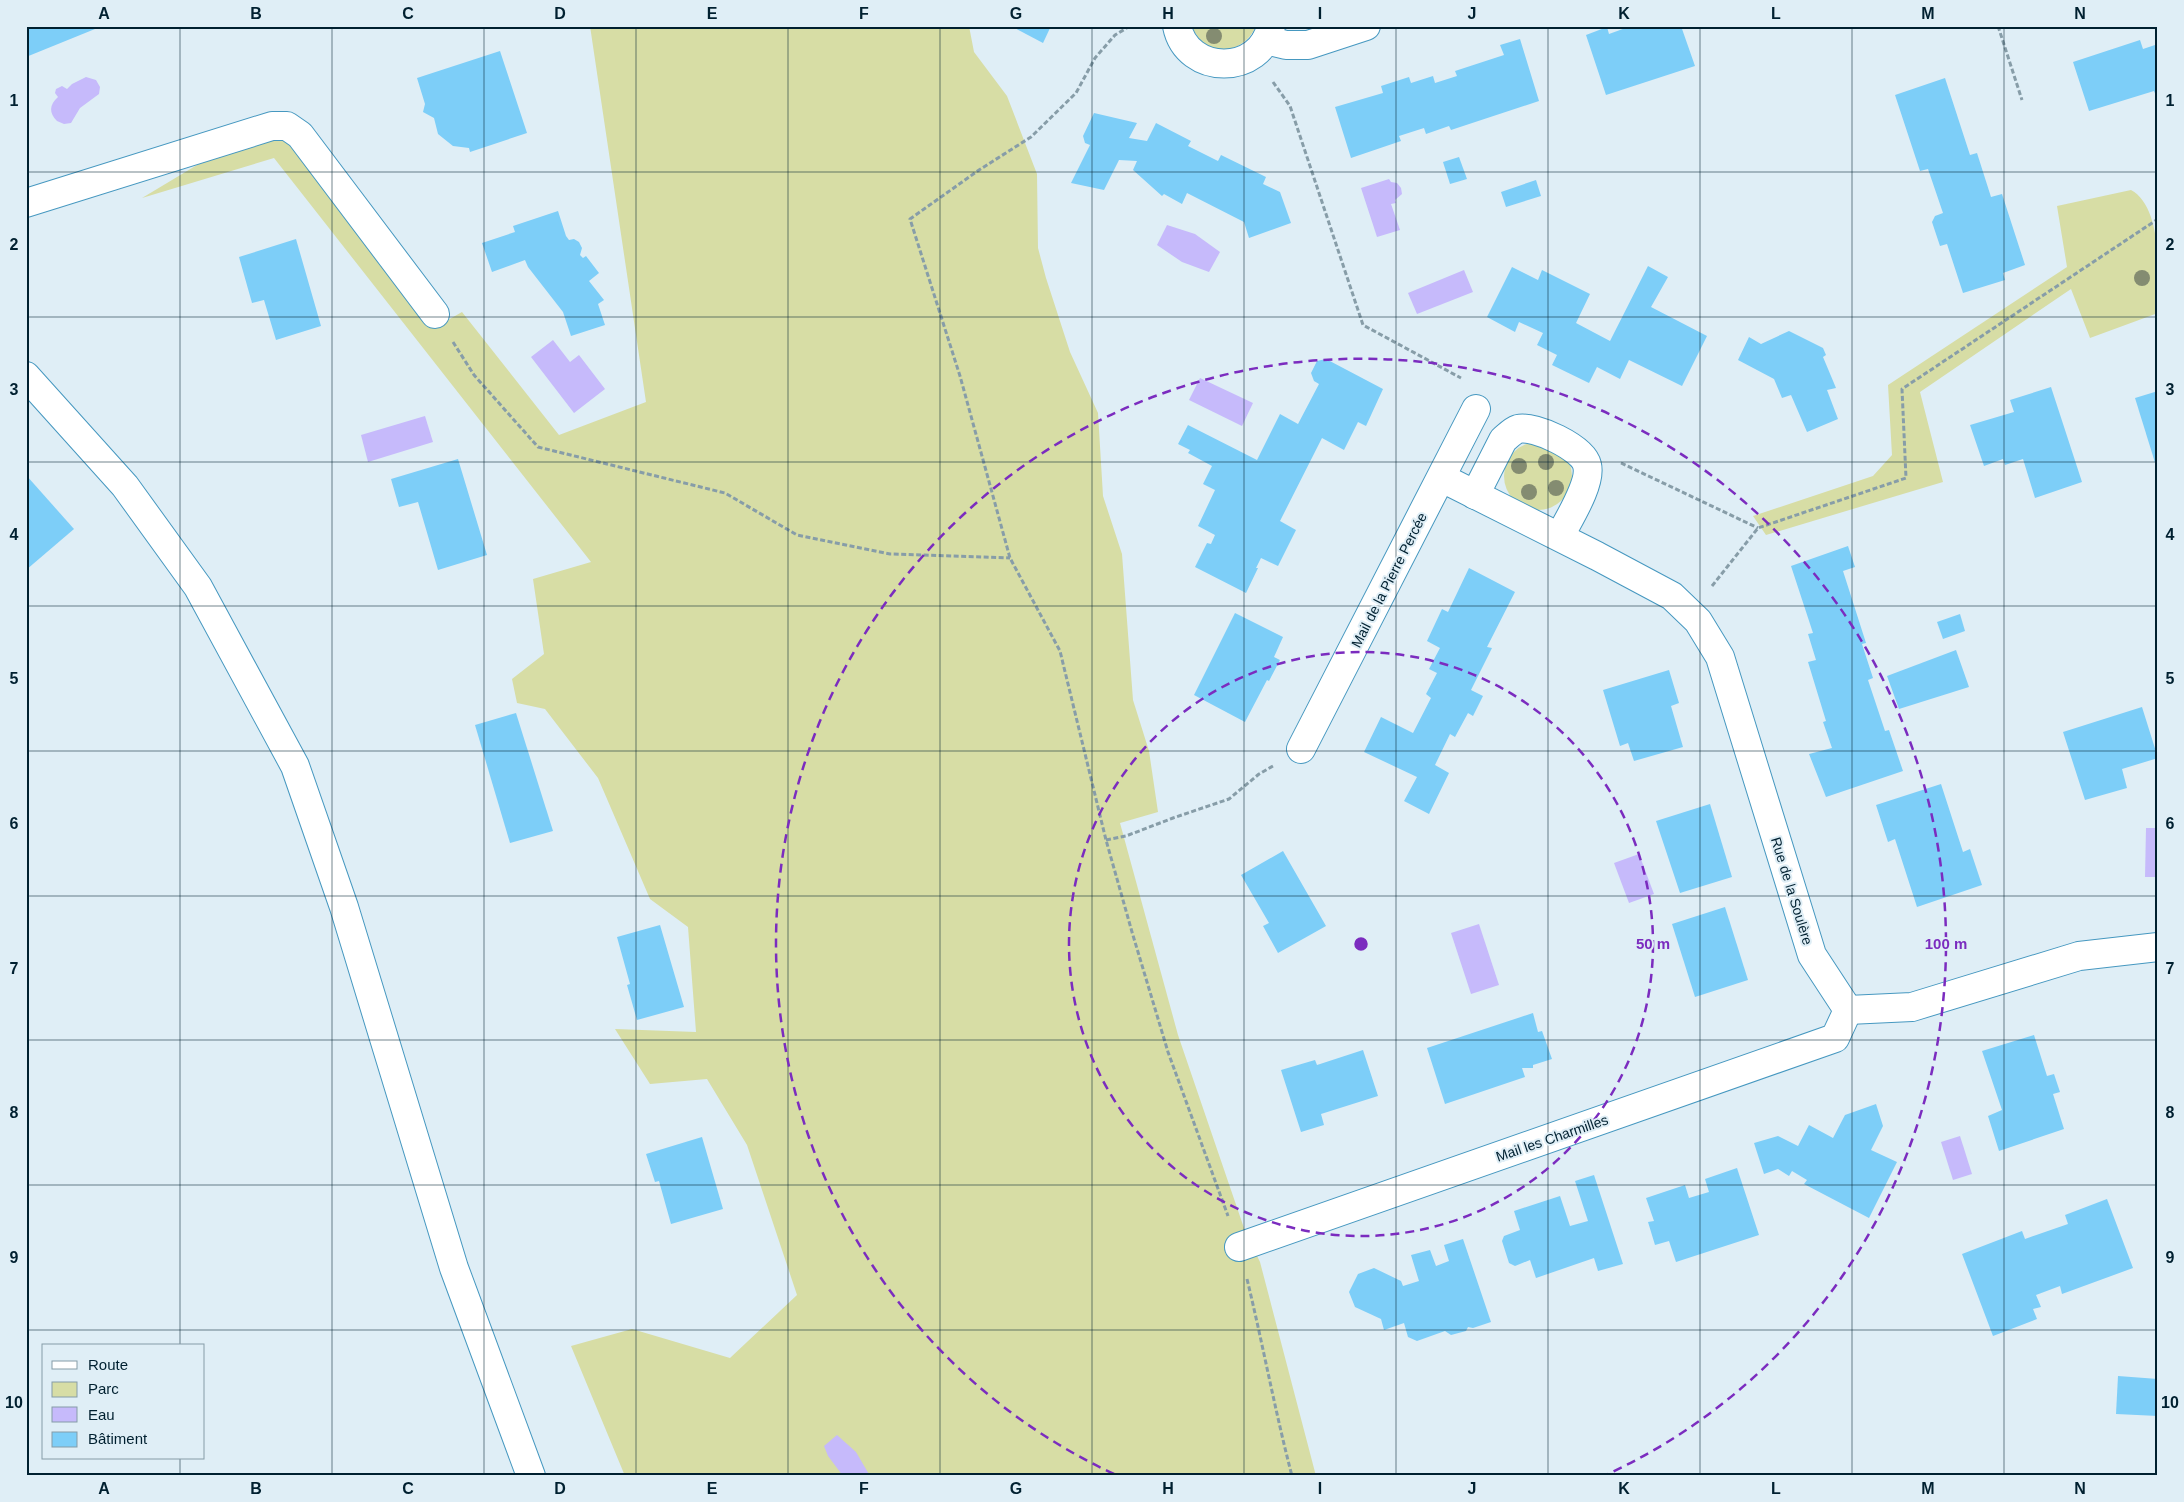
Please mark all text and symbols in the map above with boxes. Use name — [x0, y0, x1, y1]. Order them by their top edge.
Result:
text: A — [98, 5, 110, 22]
text: B — [250, 5, 262, 22]
text: C — [402, 5, 414, 22]
text: D — [554, 5, 566, 22]
text: E — [707, 5, 718, 22]
text: F — [859, 5, 869, 22]
text: G — [1010, 5, 1022, 22]
text: H — [1162, 5, 1174, 22]
text: I — [1318, 5, 1322, 22]
text: J — [1468, 5, 1476, 22]
text: K — [1618, 5, 1630, 22]
text: L — [1771, 5, 1781, 22]
text: M — [1921, 5, 1935, 22]
text: N — [2074, 5, 2086, 22]
text: 1 — [10, 92, 19, 109]
text: 1 — [2166, 92, 2175, 109]
text: 2 — [10, 236, 19, 253]
text: 2 — [2166, 236, 2175, 253]
text: 3 — [10, 381, 19, 398]
text: 3 — [2166, 381, 2175, 398]
street label: Mail de la Pierre Percée — [1348, 510, 1430, 650]
text: 4 — [10, 526, 19, 543]
text: 4 — [2166, 526, 2175, 543]
text: 5 — [10, 670, 19, 687]
text: 5 — [2166, 670, 2175, 687]
text: 6 — [10, 815, 19, 832]
text: 6 — [2166, 815, 2175, 832]
street label: Rue de la Soulère — [1768, 835, 1816, 947]
centre of rings — [1352, 935, 1370, 953]
text: 50 m — [1636, 935, 1670, 952]
text: 100 m — [1925, 935, 1967, 952]
text: 7 — [10, 960, 19, 977]
text: 7 — [2166, 960, 2175, 977]
text: 8 — [10, 1104, 19, 1121]
text: 8 — [2166, 1104, 2175, 1121]
street label: Mail les Charmilles — [1494, 1111, 1610, 1165]
text: 9 — [10, 1249, 19, 1266]
text: 9 — [2166, 1249, 2175, 1266]
legend — [42, 1344, 205, 1460]
text: Route — [88, 1356, 128, 1373]
text: Parc — [88, 1380, 119, 1397]
text: 10 — [5, 1394, 23, 1411]
text: 10 — [2161, 1394, 2179, 1411]
text: Eau — [88, 1406, 115, 1423]
text: Bâtiment — [88, 1430, 148, 1447]
text: A — [98, 1480, 110, 1497]
text: B — [250, 1480, 262, 1497]
text: C — [402, 1480, 414, 1497]
text: D — [554, 1480, 566, 1497]
text: E — [707, 1480, 718, 1497]
text: F — [859, 1480, 869, 1497]
text: G — [1010, 1480, 1022, 1497]
text: H — [1162, 1480, 1174, 1497]
text: I — [1318, 1480, 1322, 1497]
text: J — [1468, 1480, 1476, 1497]
text: K — [1618, 1480, 1630, 1497]
text: L — [1771, 1480, 1781, 1497]
text: M — [1921, 1480, 1935, 1497]
text: N — [2074, 1480, 2086, 1497]

